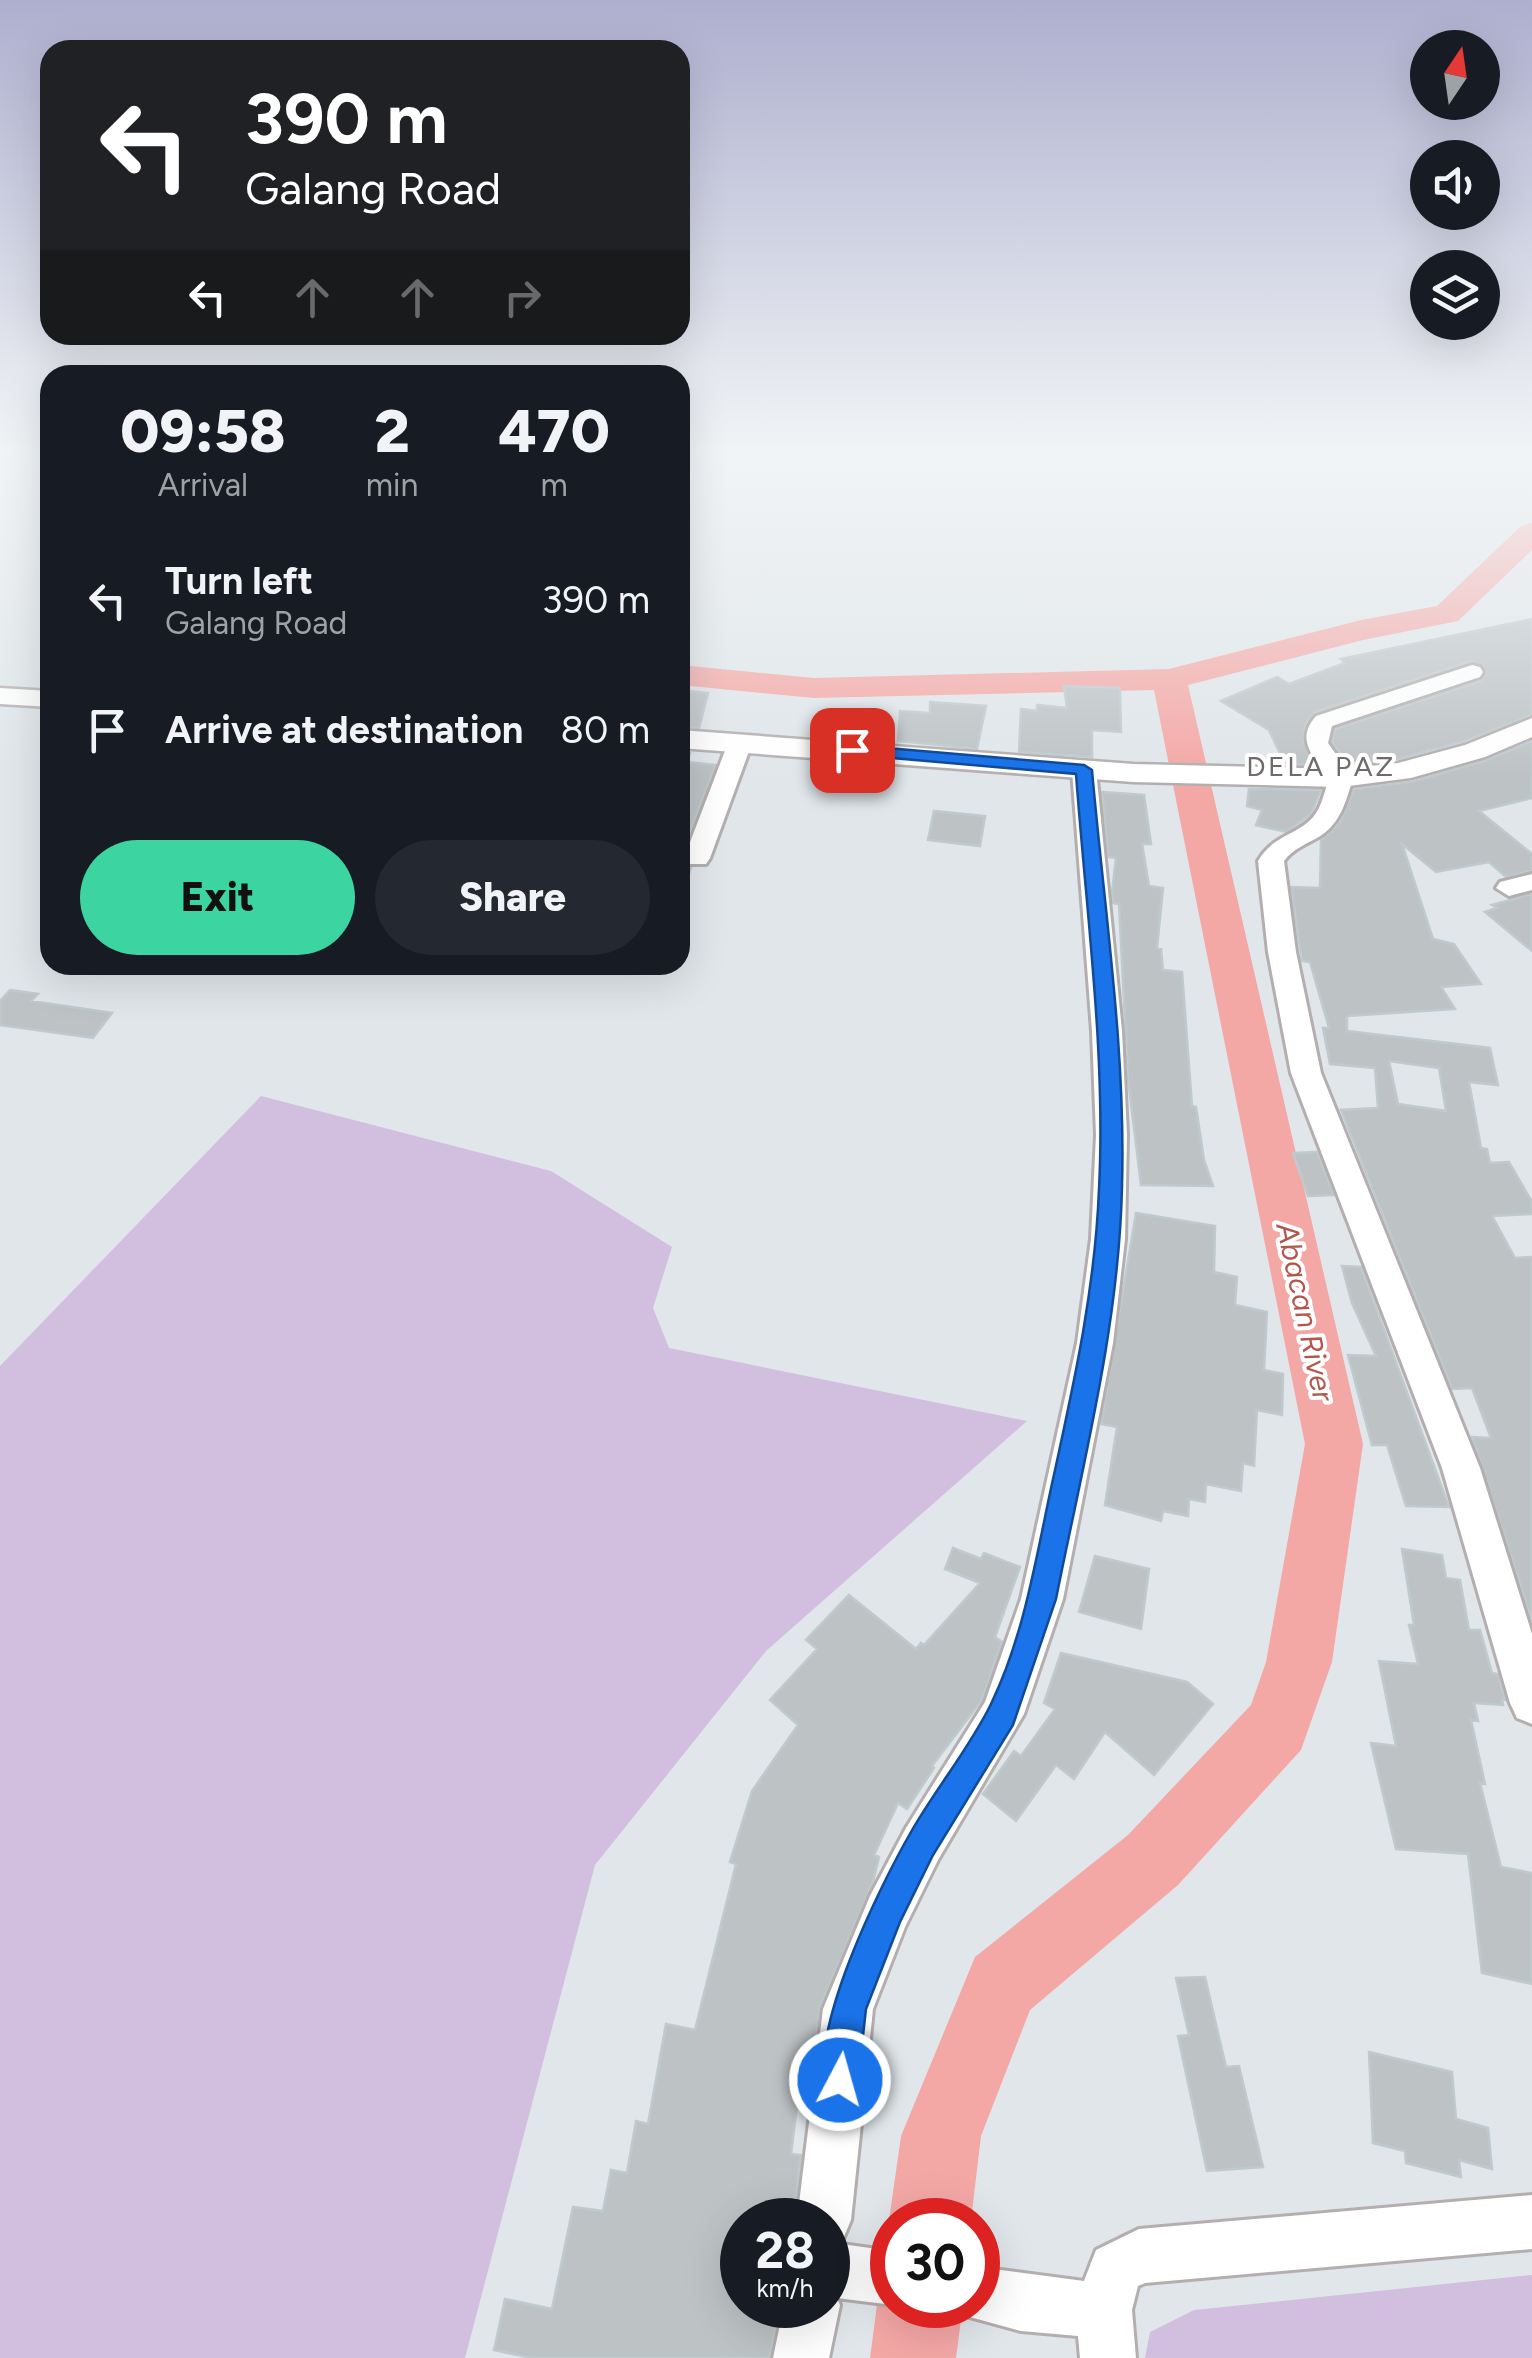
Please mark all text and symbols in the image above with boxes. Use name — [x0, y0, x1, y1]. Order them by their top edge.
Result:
north arrow — [1410, 30, 1500, 120]
map controls — [1410, 30, 1500, 340]
text: 390 m — [245, 76, 448, 161]
icon: left — [80, 80, 210, 210]
button: sound — [1410, 140, 1500, 230]
text: Galang Road — [245, 161, 501, 215]
button: layers — [1410, 250, 1500, 340]
icon: left — [180, 270, 235, 325]
icon: ahead — [285, 270, 340, 325]
icon: ahead — [390, 270, 445, 325]
icon: right — [495, 270, 550, 325]
text: 09:58 — [120, 395, 286, 467]
text: 2 — [374, 395, 410, 467]
text: 470 — [499, 395, 610, 467]
text: Arrival — [158, 466, 248, 504]
text: min — [366, 466, 418, 504]
text: m — [541, 466, 568, 504]
text: Turn left — [165, 558, 313, 604]
icon: left — [80, 573, 135, 628]
text: 390 m — [542, 577, 650, 623]
text: Galang Road — [165, 604, 347, 642]
icon: arrive — [80, 703, 135, 758]
text: Arrive at destination — [165, 707, 523, 753]
text: 80 m — [561, 707, 650, 753]
pin — [810, 708, 895, 793]
icon: arrive — [825, 723, 880, 778]
district label: DELA PAZ — [1246, 749, 1396, 783]
button: Exit — [80, 840, 355, 955]
button: Share — [375, 840, 650, 955]
water label: Abacan River — [1268, 1218, 1343, 1406]
position arrow — [788, 2028, 892, 2132]
speed limit sign: 30 — [870, 2198, 1000, 2328]
text: 28 — [755, 2220, 815, 2281]
text: km/h — [756, 2273, 814, 2303]

